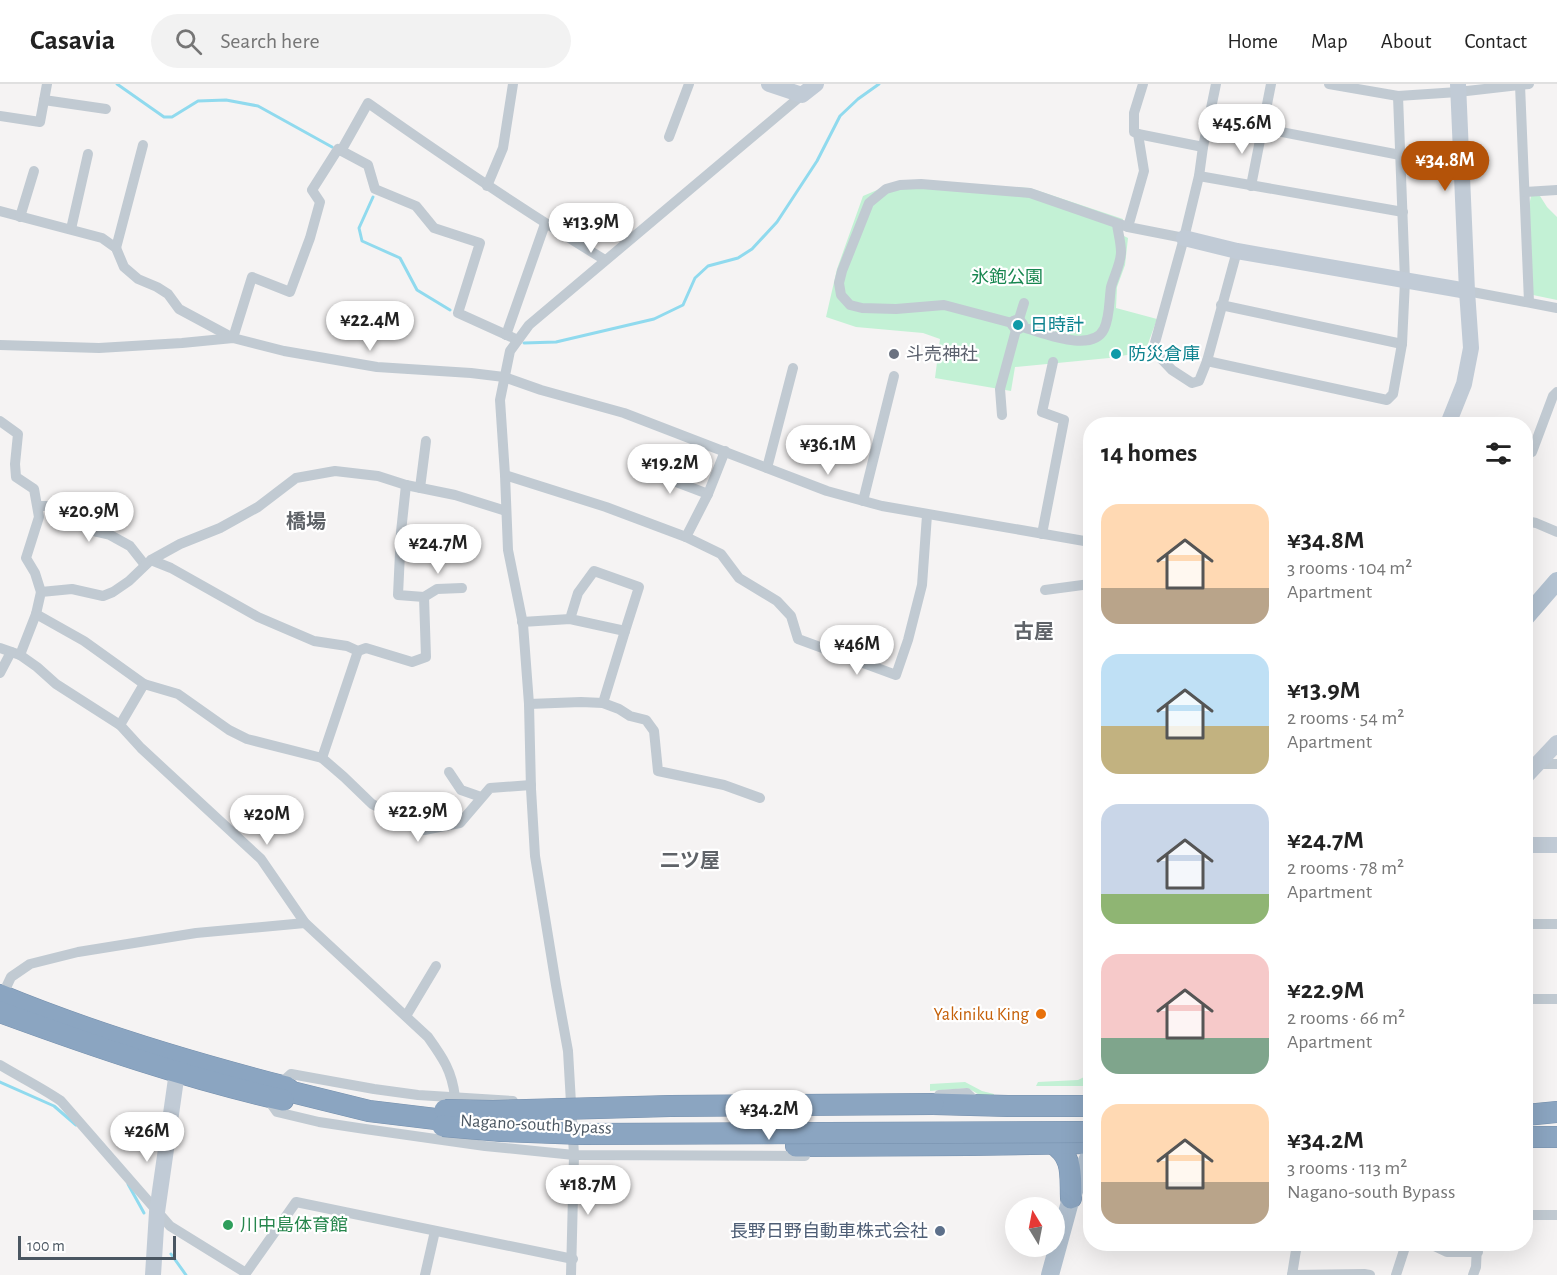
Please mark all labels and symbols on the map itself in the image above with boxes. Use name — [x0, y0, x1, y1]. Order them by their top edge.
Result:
pin: ¥45.6M — [1193, 104, 1291, 155]
pin: ¥34.8M — [1396, 141, 1494, 192]
pin: ¥13.9M — [542, 203, 640, 254]
park label: 氷鉋公園 — [971, 267, 1043, 287]
pin: ¥22.4M — [321, 301, 419, 352]
place label: 日時計 — [1030, 316, 1084, 335]
marker: 日時計 — [1011, 318, 1025, 332]
place label: 防災倉庫 — [1128, 344, 1200, 364]
place label: 斗売神社 — [906, 345, 978, 364]
marker: 斗売神社 — [887, 347, 901, 361]
marker: 防災倉庫 — [1109, 347, 1123, 361]
pin: ¥36.1M — [779, 425, 877, 476]
pin: ¥19.2M — [621, 444, 719, 495]
pin: ¥20.9M — [40, 492, 138, 543]
district label: 橋場 — [286, 511, 326, 532]
pin: ¥24.7M — [389, 524, 487, 575]
district label: 古屋 — [1014, 621, 1054, 642]
pin: ¥46M — [821, 625, 893, 676]
pin: ¥22.9M — [369, 792, 467, 843]
pin: ¥20M — [231, 795, 303, 846]
district label: 二ツ屋 — [660, 851, 720, 871]
place label: Yakiniku King — [934, 1006, 1029, 1024]
marker: Yakiniku King — [1034, 1007, 1048, 1021]
pin: ¥34.2M — [720, 1090, 818, 1141]
pin: ¥26M — [111, 1112, 183, 1163]
street label: Nagano-south Bypass — [460, 1112, 612, 1138]
pin: ¥18.7M — [539, 1165, 637, 1216]
north arrow — [1005, 1197, 1065, 1257]
place label: 川中島体育館 — [240, 1215, 348, 1235]
marker: 川中島体育館 — [221, 1218, 235, 1232]
place label: 長野日野自動車株式会社 — [730, 1221, 928, 1241]
marker: 長野日野自動車株式会社 — [933, 1224, 947, 1238]
scale bar — [18, 1233, 176, 1260]

